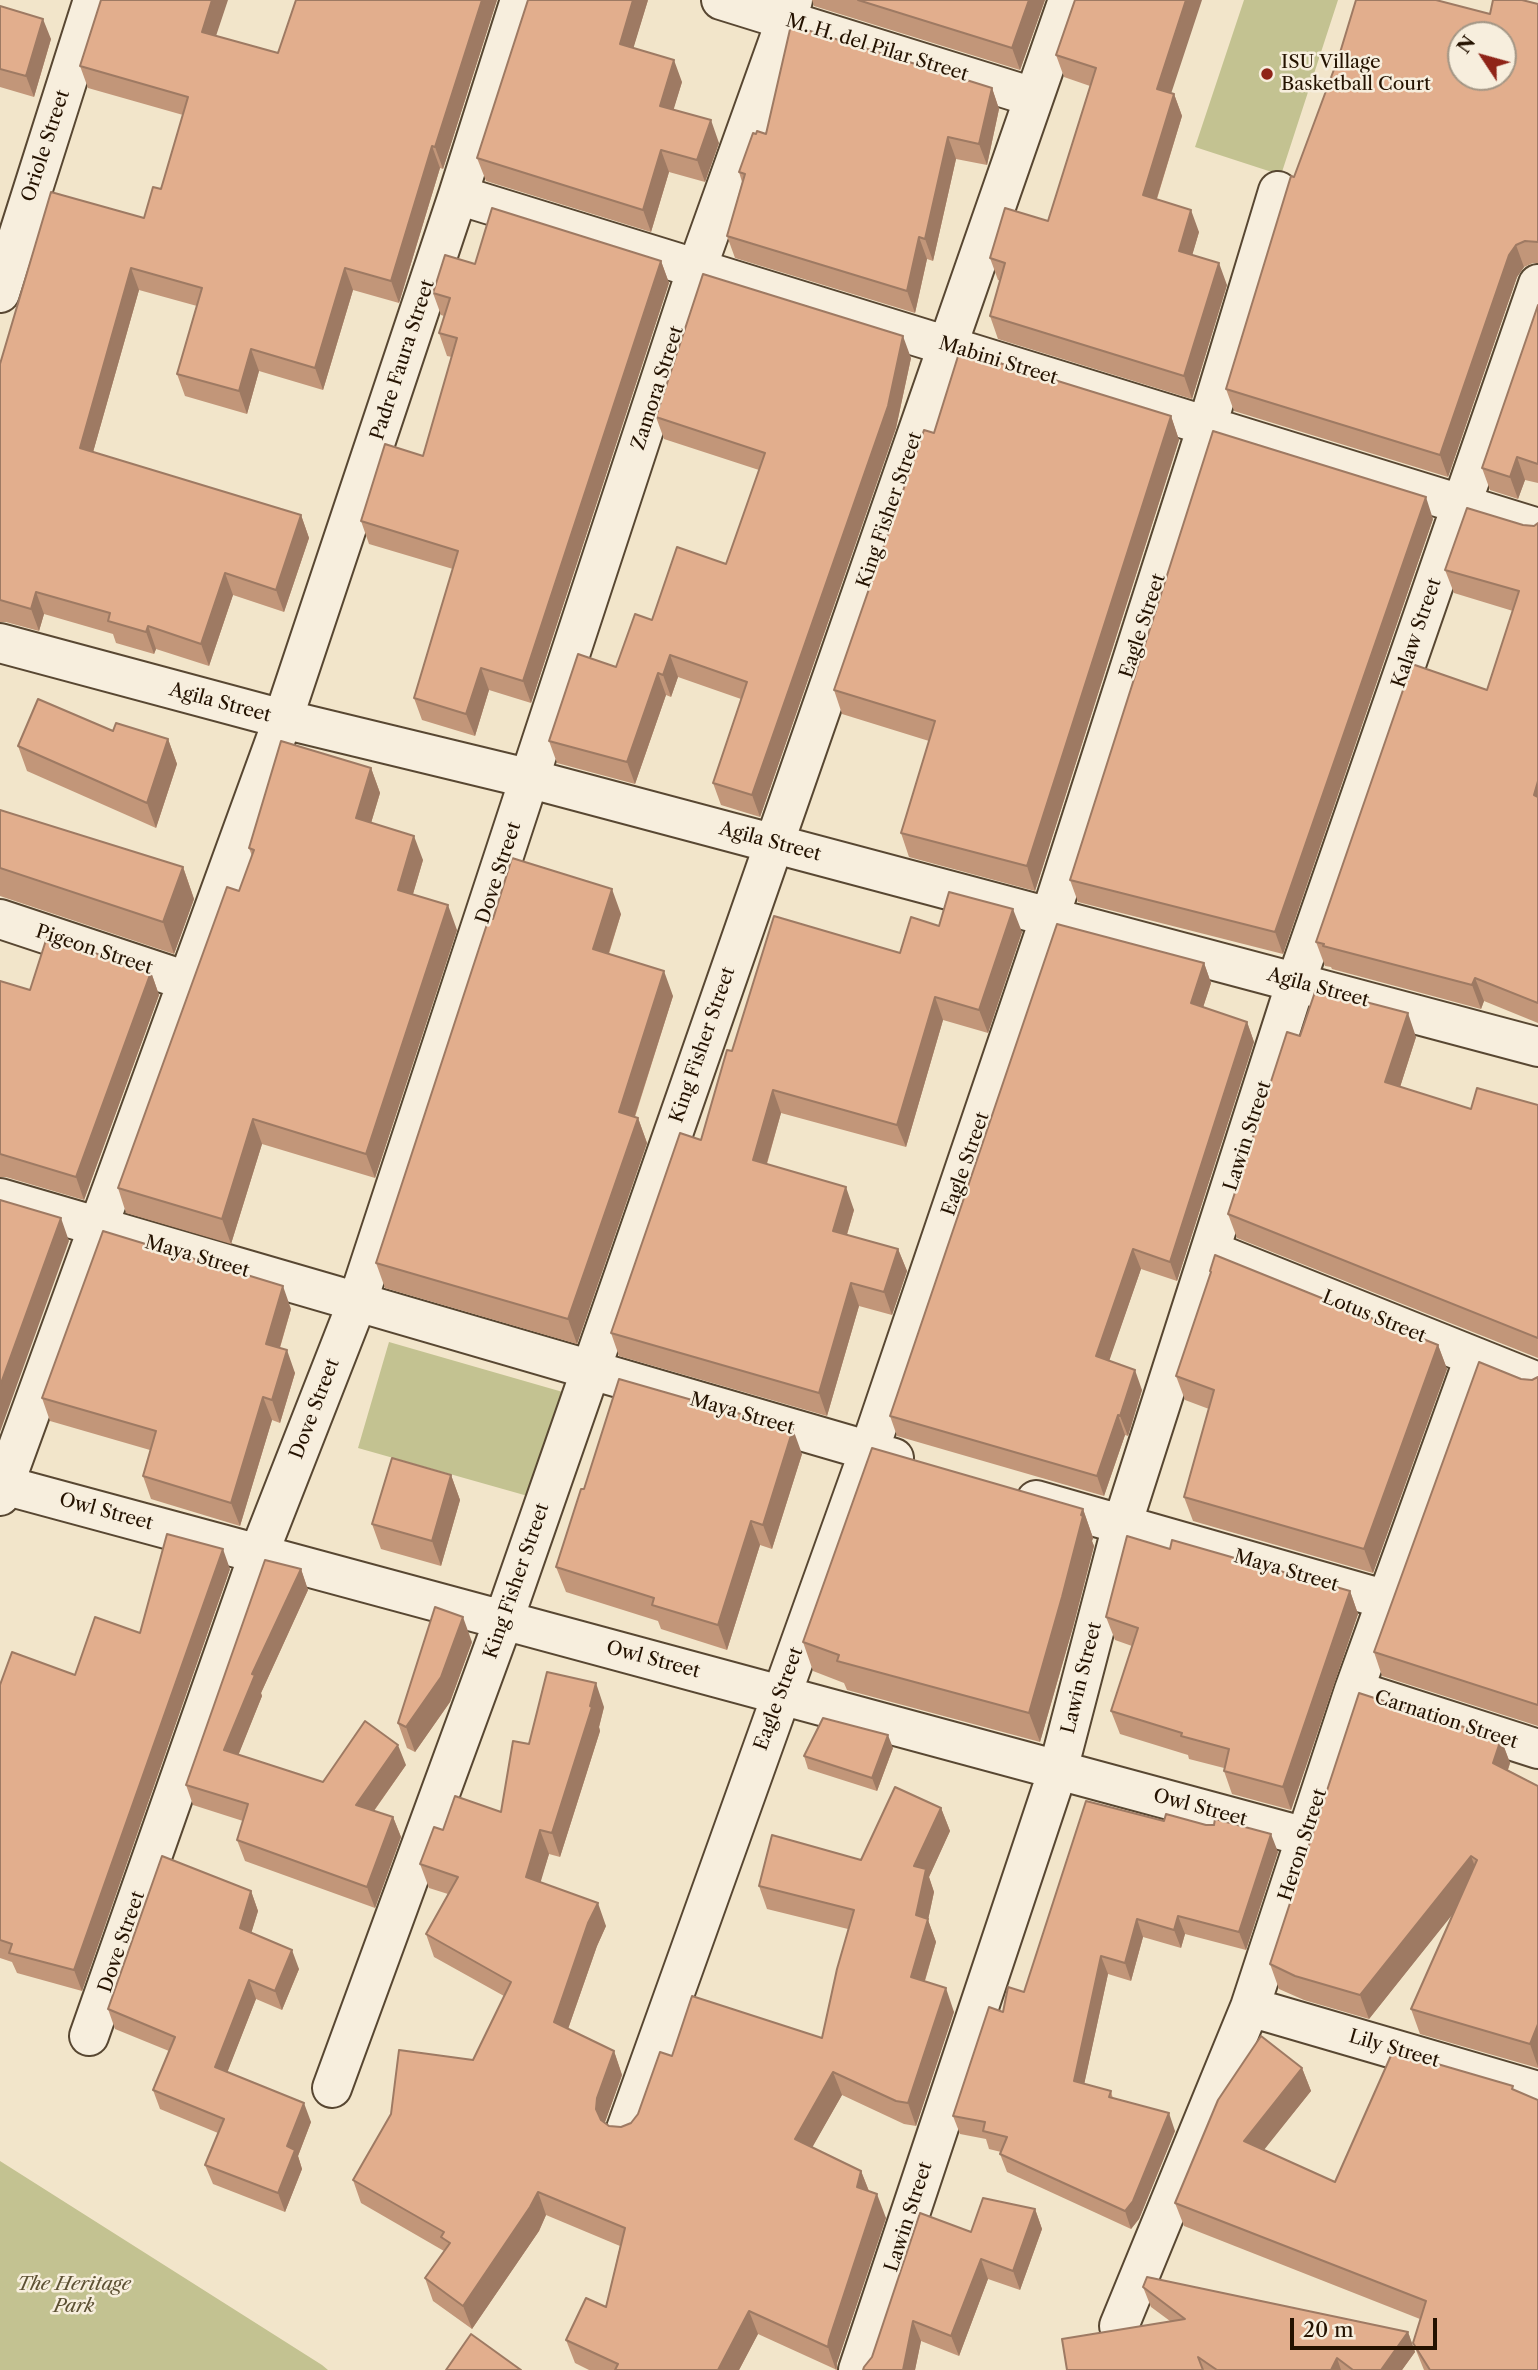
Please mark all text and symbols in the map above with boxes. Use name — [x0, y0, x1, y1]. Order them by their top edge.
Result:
street label: M. H. del Pilar Street — [783, 9, 971, 87]
north arrow — [1447, 21, 1517, 91]
text: N — [1452, 31, 1480, 58]
place label: ISU Village Basketball Court — [1281, 52, 1431, 96]
marker: ISU Village Basketball Court — [1259, 66, 1275, 82]
street label: Oriole Street — [17, 87, 75, 205]
street label: Padre Faura Street — [366, 277, 440, 443]
street label: Zamora Street — [627, 323, 689, 453]
street label: Mabini Street — [936, 332, 1060, 390]
street label: King Fisher Street — [853, 429, 927, 591]
street label: Eagle Street — [1115, 571, 1171, 681]
street label: Kalaw Street — [1388, 575, 1446, 691]
street label: Agila Street — [167, 678, 273, 728]
street label: Agila Street — [717, 817, 823, 867]
street label: Dove Street — [472, 819, 526, 927]
street label: Pigeon Street — [33, 920, 155, 980]
street label: Agila Street — [1265, 963, 1371, 1013]
street label: King Fisher Street — [666, 964, 740, 1126]
street label: Lawin Street — [1220, 1078, 1276, 1194]
street label: Eagle Street — [938, 1109, 994, 1219]
street label: Maya Street — [142, 1231, 252, 1283]
street label: Lotus Street — [1319, 1286, 1429, 1348]
street label: Dove Street — [285, 1356, 345, 1462]
street label: Maya Street — [687, 1388, 797, 1440]
street label: Owl Street — [57, 1489, 155, 1535]
street label: King Fisher Street — [480, 1500, 554, 1662]
street label: Maya Street — [1231, 1545, 1341, 1597]
street label: Lawin Street — [1057, 1620, 1107, 1736]
street label: Owl Street — [604, 1637, 702, 1683]
street label: Eagle Street — [750, 1644, 808, 1754]
street label: Carnation Street — [1371, 1686, 1521, 1754]
street label: Owl Street — [1151, 1785, 1249, 1831]
street label: Heron Street — [1274, 1786, 1332, 1904]
street label: Dove Street — [94, 1888, 150, 1996]
street label: Lily Street — [1346, 2025, 1442, 2073]
street label: Lawin Street — [881, 2159, 937, 2275]
park label: The Heritage Park — [17, 2274, 131, 2318]
scale bar — [1293, 2304, 1440, 2348]
text: 20 m — [1303, 2317, 1354, 2342]

